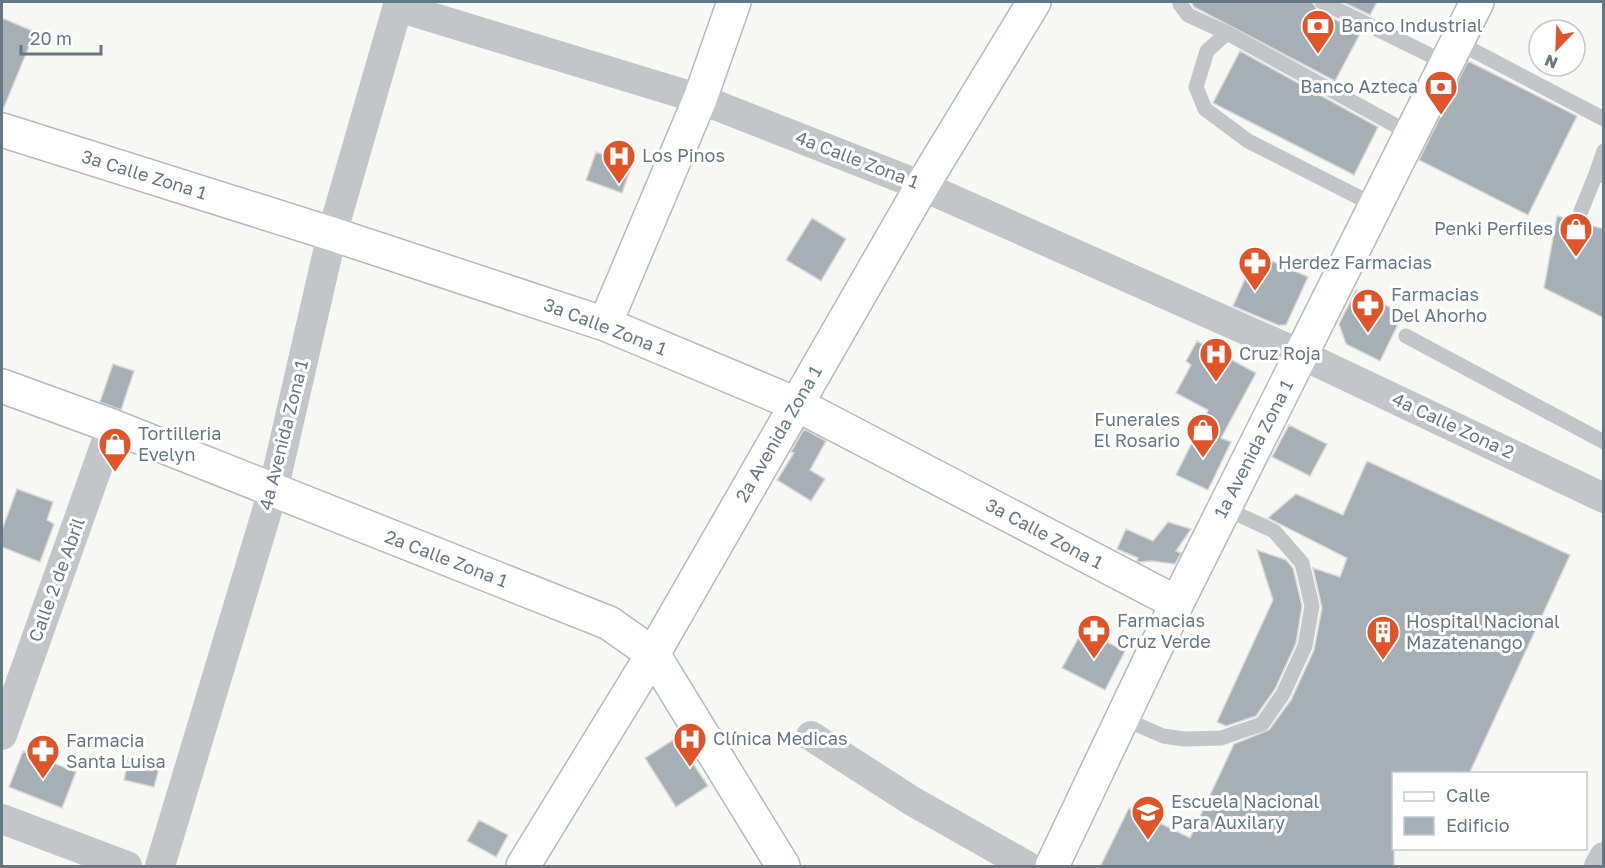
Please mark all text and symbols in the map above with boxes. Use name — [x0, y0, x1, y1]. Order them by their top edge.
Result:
bank icon: Banco Industrial — [1300, 8, 1336, 55]
place label: Banco Industrial — [1341, 14, 1483, 36]
scale bar — [21, 18, 100, 56]
north arrow — [1527, 18, 1587, 78]
text: 20 m — [30, 27, 72, 49]
text: N — [1542, 50, 1561, 73]
bank icon: Banco Azteca — [1423, 69, 1459, 116]
place label: Banco Azteca — [1300, 75, 1418, 97]
street label: 4a Calle Zona 1 — [793, 125, 922, 193]
hospital icon: Los Pinos — [601, 138, 637, 185]
place label: Los Pinos — [642, 144, 725, 166]
street label: 3a Calle Zona 1 — [79, 145, 210, 204]
shop icon: Penki Perfiles — [1558, 211, 1594, 258]
place label: Penki Perfiles — [1434, 217, 1553, 239]
pharmacy icon: Herdez Farmacias — [1237, 245, 1273, 292]
place label: Herdez Farmacias — [1278, 251, 1432, 273]
place label: Farmacias Del Ahorho — [1391, 283, 1487, 326]
pharmacy icon: Farmacias Del Ahorho — [1350, 287, 1386, 334]
street label: 3a Calle Zona 1 — [541, 293, 670, 360]
hospital icon: Cruz Roja — [1198, 336, 1234, 383]
place label: Cruz Roja — [1239, 342, 1321, 364]
street label: 4a Avenida Zona 1 — [254, 357, 312, 512]
street label: 2a Avenida Zona 1 — [730, 361, 826, 506]
street label: 1a Avenida Zona 1 — [1209, 376, 1298, 521]
street label: 4a Calle Zona 2 — [1389, 387, 1518, 463]
place label: Funerales El Rosario — [1094, 408, 1180, 451]
shop icon: Funerales El Rosario — [1185, 412, 1221, 459]
place label: Tortilleria Evelyn — [138, 422, 222, 465]
shop icon: Tortilleria Evelyn — [97, 426, 133, 473]
street label: 3a Calle Zona 1 — [982, 493, 1107, 573]
street label: Calle 2 de Abril — [23, 514, 89, 645]
street label: 2a Calle Zona 1 — [382, 525, 511, 592]
place label: Farmacias Cruz Verde — [1117, 609, 1211, 652]
place label: Hospital Nacional Mazatenango — [1406, 610, 1560, 653]
pharmacy icon: Farmacias Cruz Verde — [1076, 613, 1112, 660]
building icon: Hospital Nacional Mazatenango — [1365, 614, 1401, 661]
hospital icon: Clínica Medicas — [672, 721, 708, 768]
place label: Clínica Medicas — [713, 727, 848, 749]
place label: Farmacia Santa Luisa — [66, 729, 166, 772]
pharmacy icon: Farmacia Santa Luisa — [25, 733, 61, 780]
legend — [1392, 772, 1587, 850]
text: Calle — [1446, 784, 1490, 806]
place label: Escuela Nacional Para Auxilary — [1171, 790, 1320, 833]
school or university icon: Escuela Nacional Para Auxilary — [1130, 794, 1166, 841]
text: Edificio — [1446, 814, 1510, 836]

